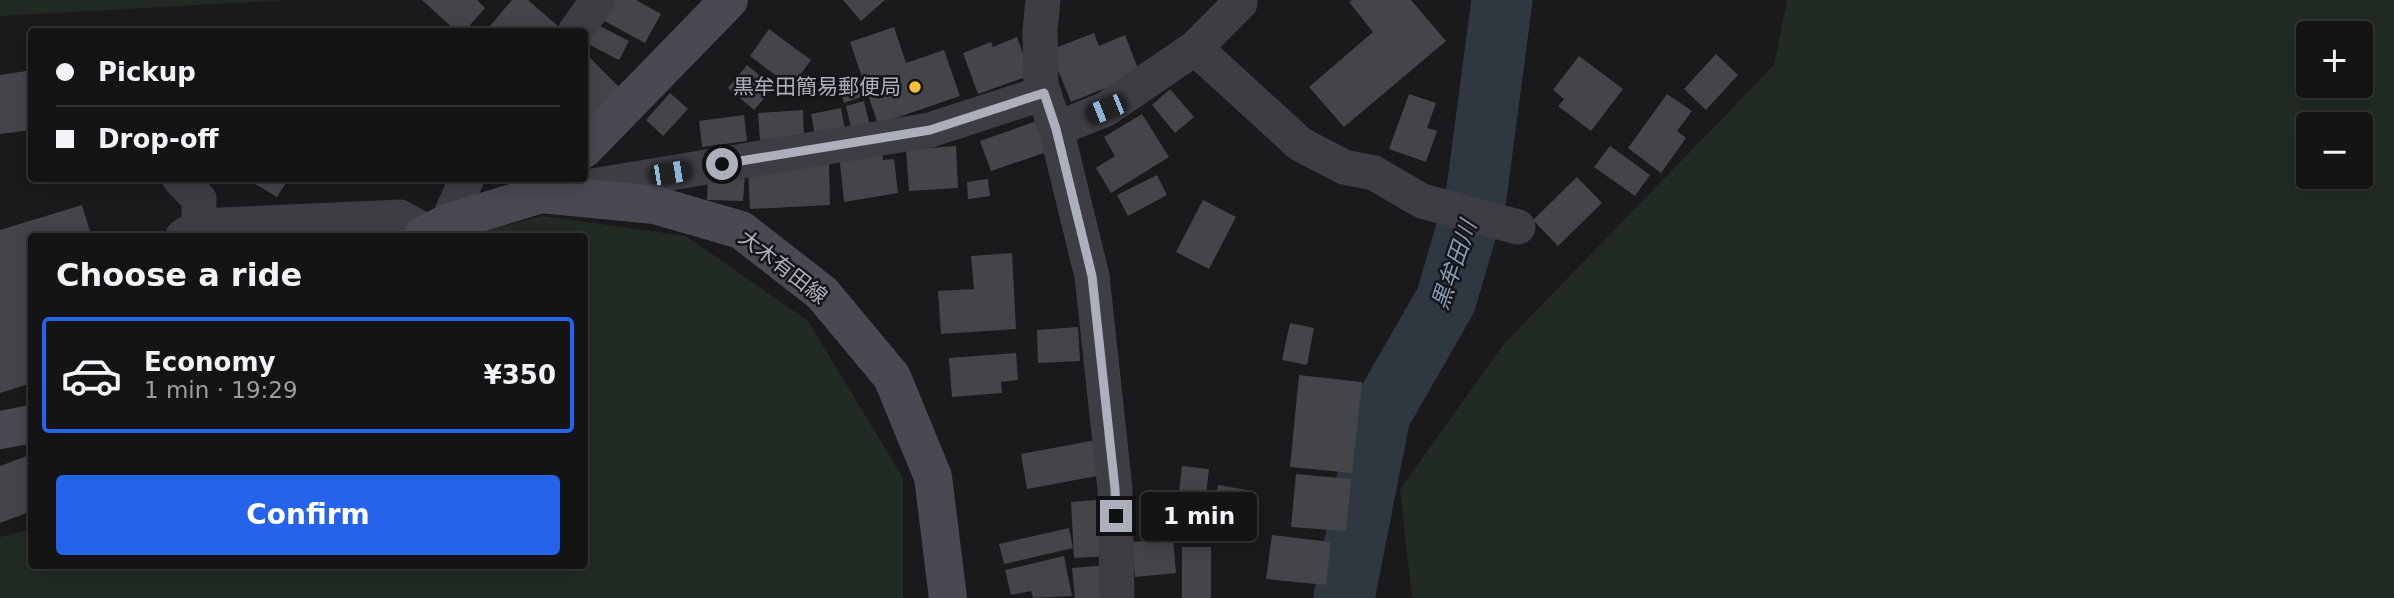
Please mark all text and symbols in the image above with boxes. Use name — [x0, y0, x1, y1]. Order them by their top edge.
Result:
map controls — [2296, 21, 2373, 189]
button: + — [2296, 21, 2373, 98]
text: Pickup — [98, 57, 196, 87]
place label: 黒牟田簡易郵便局 — [733, 75, 901, 99]
marker: 黒牟田簡易郵便局 — [907, 79, 923, 95]
car — [1083, 91, 1130, 127]
button: − — [2296, 112, 2373, 189]
text: Drop-off — [98, 124, 219, 154]
route start — [706, 148, 738, 180]
car — [648, 159, 693, 187]
water label: 黒牟田川 — [1427, 214, 1482, 313]
street label: 大木有田線 — [734, 225, 832, 309]
text: Choose a ride — [56, 256, 302, 294]
icon: car — [60, 344, 123, 407]
text: Economy — [144, 347, 275, 377]
text: ¥350 — [484, 360, 556, 390]
text: 1 min · 19:29 — [144, 377, 298, 403]
button: Confirm — [56, 475, 560, 555]
callout: 1 min — [1140, 491, 1256, 540]
route end — [1100, 500, 1132, 532]
text: 1 min — [1163, 503, 1235, 529]

